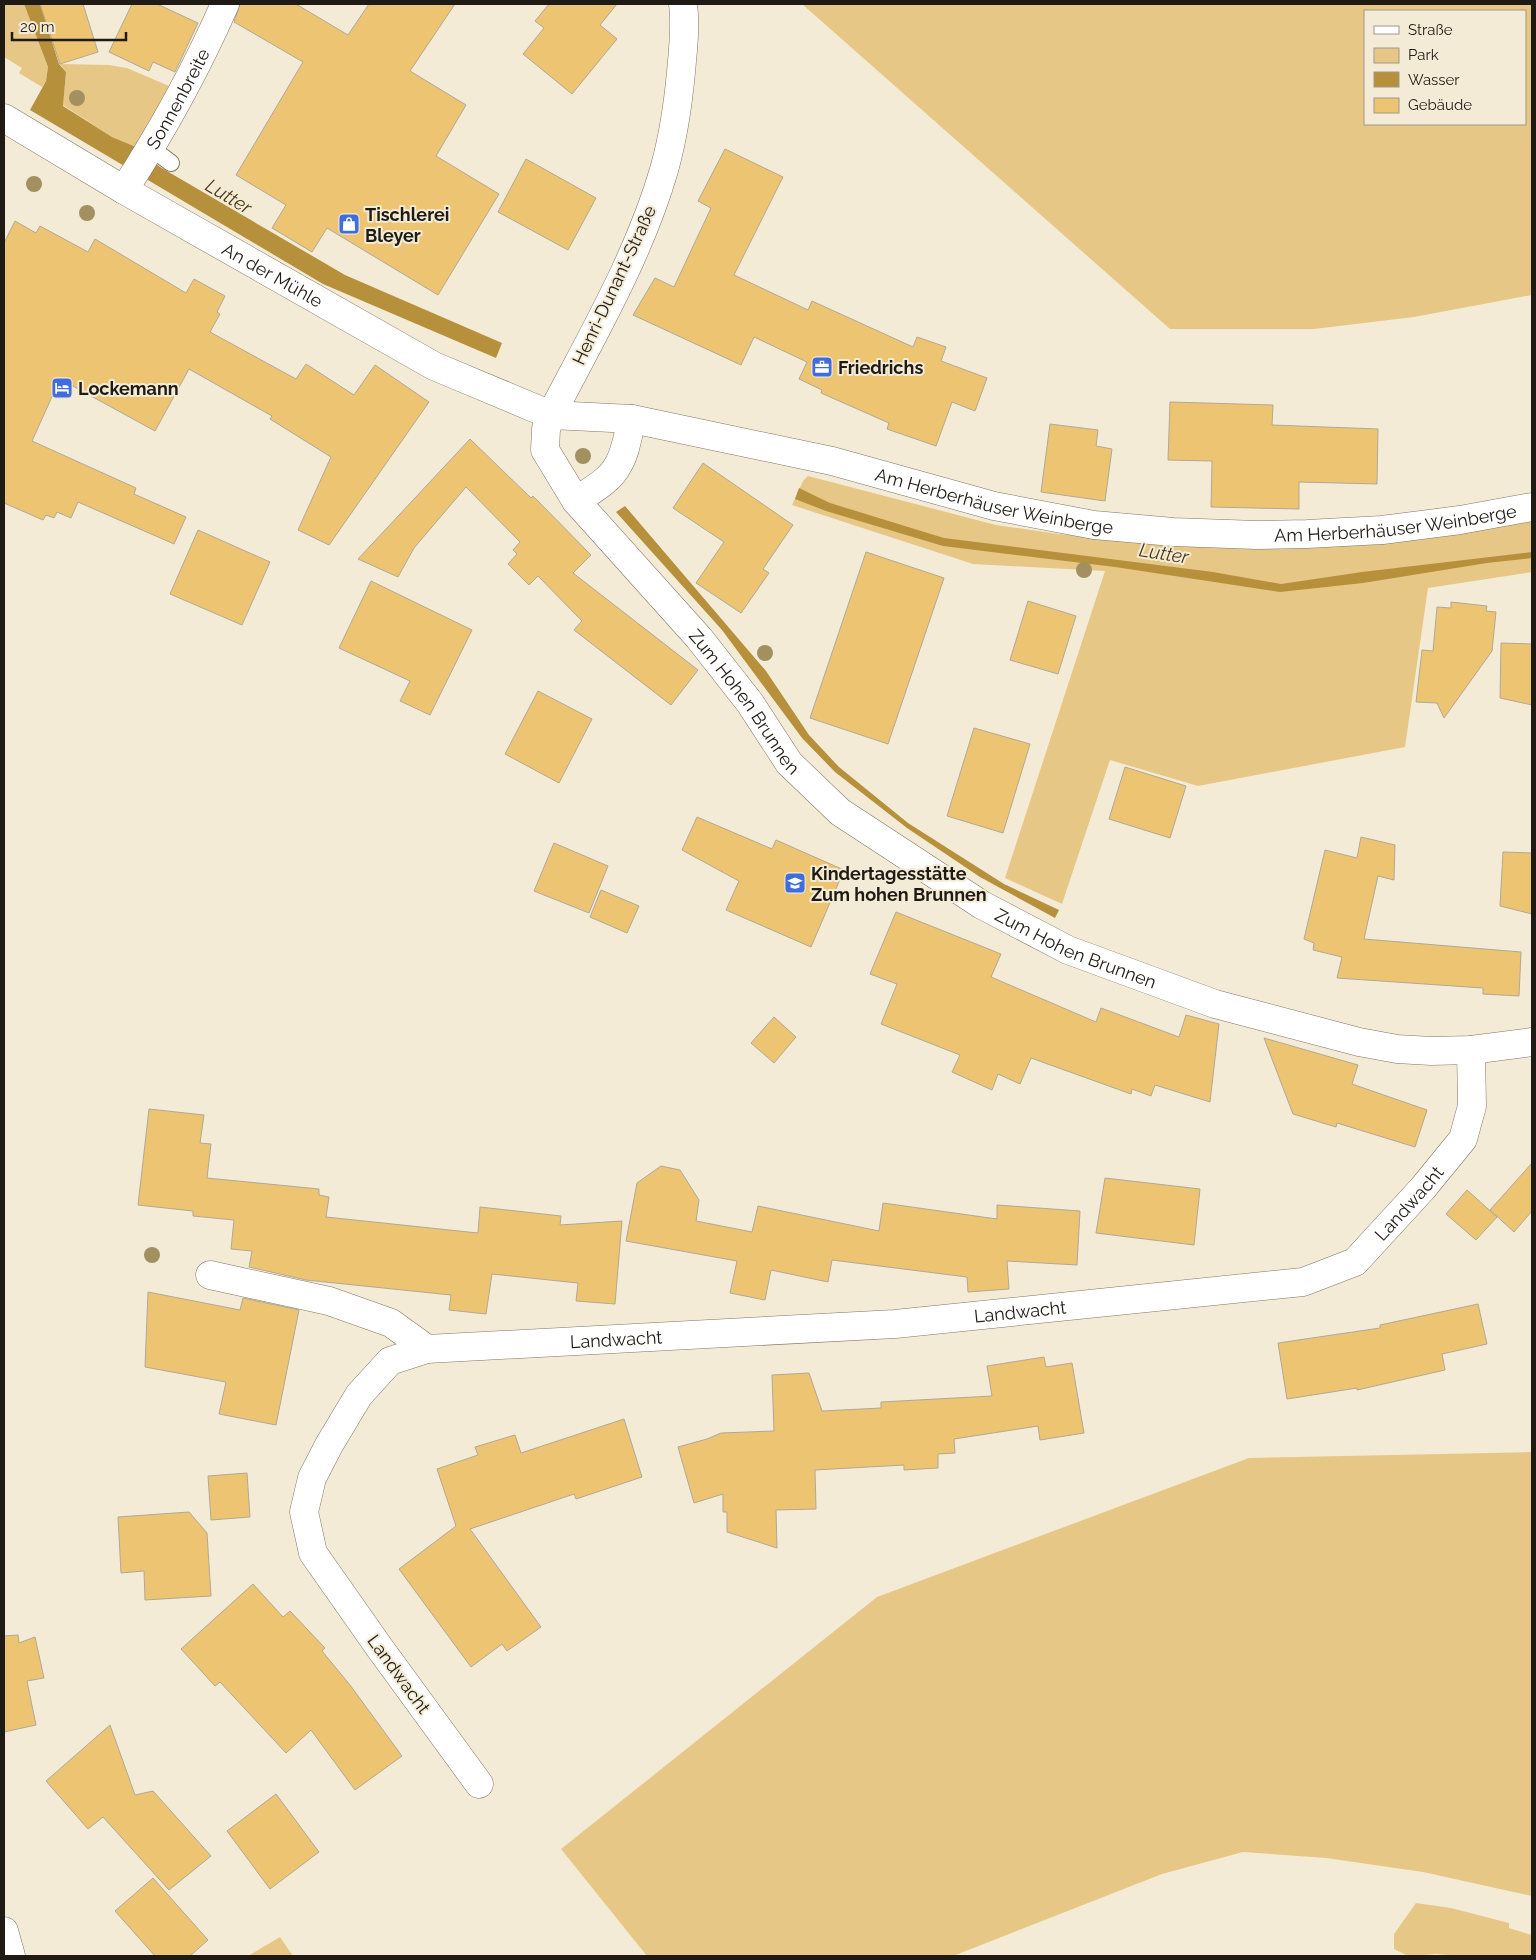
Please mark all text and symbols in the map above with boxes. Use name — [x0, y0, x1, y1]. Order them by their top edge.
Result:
scale bar — [12, 10, 126, 42]
legend — [1364, 10, 1526, 125]
text: 20 m — [20, 18, 55, 36]
text: Straße — [1408, 21, 1453, 39]
street label: Sonnenbreite — [141, 44, 214, 153]
text: Park — [1408, 46, 1439, 64]
text: Wasser — [1408, 71, 1460, 89]
text: Gebäude — [1408, 96, 1472, 114]
water label: Lutter — [202, 174, 257, 219]
street label: Henri-Dunant-Straße — [568, 202, 660, 368]
place label: Tischlerei Bleyer — [365, 204, 449, 246]
shop icon: Tischlerei Bleyer — [337, 212, 361, 236]
street label: An der Mühle — [219, 238, 327, 311]
office icon: Friedrichs — [810, 355, 834, 379]
place label: Friedrichs — [838, 357, 923, 378]
hotel icon: Lockemann — [50, 376, 74, 400]
place label: Lockemann — [78, 378, 179, 399]
street label: Am Herberhäuser Weinberge — [873, 463, 1114, 537]
street label: Am Herberhäuser Weinberge — [1274, 499, 1518, 545]
water label: Lutter — [1138, 538, 1192, 568]
street label: Zum Hohen Brunnen — [685, 624, 804, 778]
place label: Kindertagesstätte Zum hohen Brunnen — [811, 863, 987, 905]
school or university icon: Kindertagesstätte Zum hohen Brunnen — [783, 871, 807, 895]
street label: Zum Hohen Brunnen — [992, 903, 1159, 992]
street label: Landwacht — [1370, 1162, 1447, 1244]
street label: Landwacht — [973, 1296, 1067, 1326]
street label: Landwacht — [569, 1326, 663, 1352]
street label: Landwacht — [363, 1630, 435, 1718]

